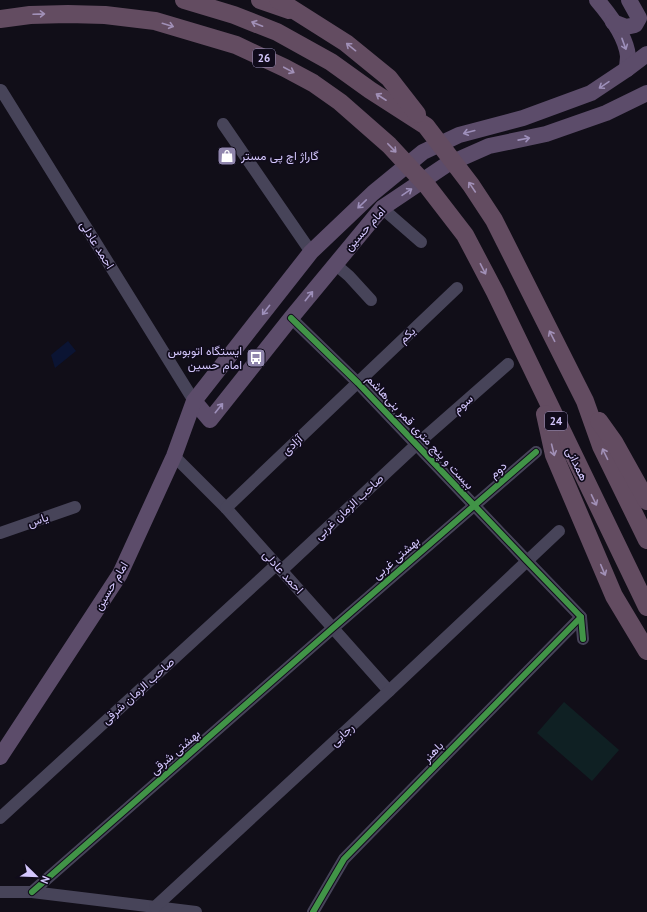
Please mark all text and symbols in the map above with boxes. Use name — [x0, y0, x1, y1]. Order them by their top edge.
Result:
one-way arrow — [32, 11, 45, 18]
one-way arrow — [252, 20, 264, 28]
one-way arrow — [161, 22, 174, 29]
one-way arrow — [620, 38, 628, 50]
one-way arrow — [346, 43, 357, 52]
road number: 26 — [253, 49, 275, 67]
one-way arrow — [283, 67, 295, 74]
one-way arrow — [598, 81, 610, 89]
one-way arrow — [376, 93, 387, 101]
one-way arrow — [463, 129, 476, 137]
one-way arrow — [517, 134, 530, 142]
one-way arrow — [387, 143, 397, 153]
shop icon: گاراژ اچ پی مستر — [216, 145, 238, 167]
place label: گاراژ اچ پی مستر — [240, 148, 319, 165]
one-way arrow — [468, 181, 476, 193]
one-way arrow — [401, 187, 412, 196]
one-way arrow — [357, 199, 367, 208]
street label: امام حسین — [341, 203, 389, 255]
street label: احمد عادلی — [76, 218, 118, 272]
one-way arrow — [480, 263, 487, 275]
one-way arrow — [304, 291, 313, 301]
one-way arrow — [261, 305, 270, 316]
street label: یکم — [395, 323, 419, 347]
one-way arrow — [548, 330, 556, 342]
place label: ایستگاه اتوبوس امام حسین — [168, 343, 242, 373]
bus stop icon: ایستگاه اتوبوس امام حسین — [245, 347, 267, 369]
street label: بیست و پنج متری قمر بنی‌هاشم — [362, 371, 477, 493]
street label: سوم — [449, 391, 477, 417]
one-way arrow — [214, 403, 223, 414]
road number: 24 — [545, 412, 567, 430]
street label: آزادی — [278, 430, 307, 459]
one-way arrow — [550, 443, 557, 456]
street label: همدانی — [562, 444, 592, 484]
one-way arrow — [601, 449, 608, 461]
street label: دوم — [486, 458, 510, 482]
street label: صاحب الزمان غربی — [311, 471, 387, 543]
one-way arrow — [591, 493, 598, 505]
street label: یاس — [25, 509, 51, 531]
street label: بهشتی غربی — [369, 533, 423, 583]
street label: احمد عادلی — [259, 547, 307, 597]
street label: امام حسین — [90, 559, 132, 613]
one-way arrow — [600, 563, 607, 575]
street label: صاحب الزمان شرقی — [98, 654, 178, 728]
street label: رجایی — [326, 720, 358, 750]
street label: بهشتی شرقی — [147, 726, 203, 778]
street label: باهنر — [418, 738, 447, 767]
north arrow — [16, 856, 56, 896]
text: N — [37, 874, 53, 886]

